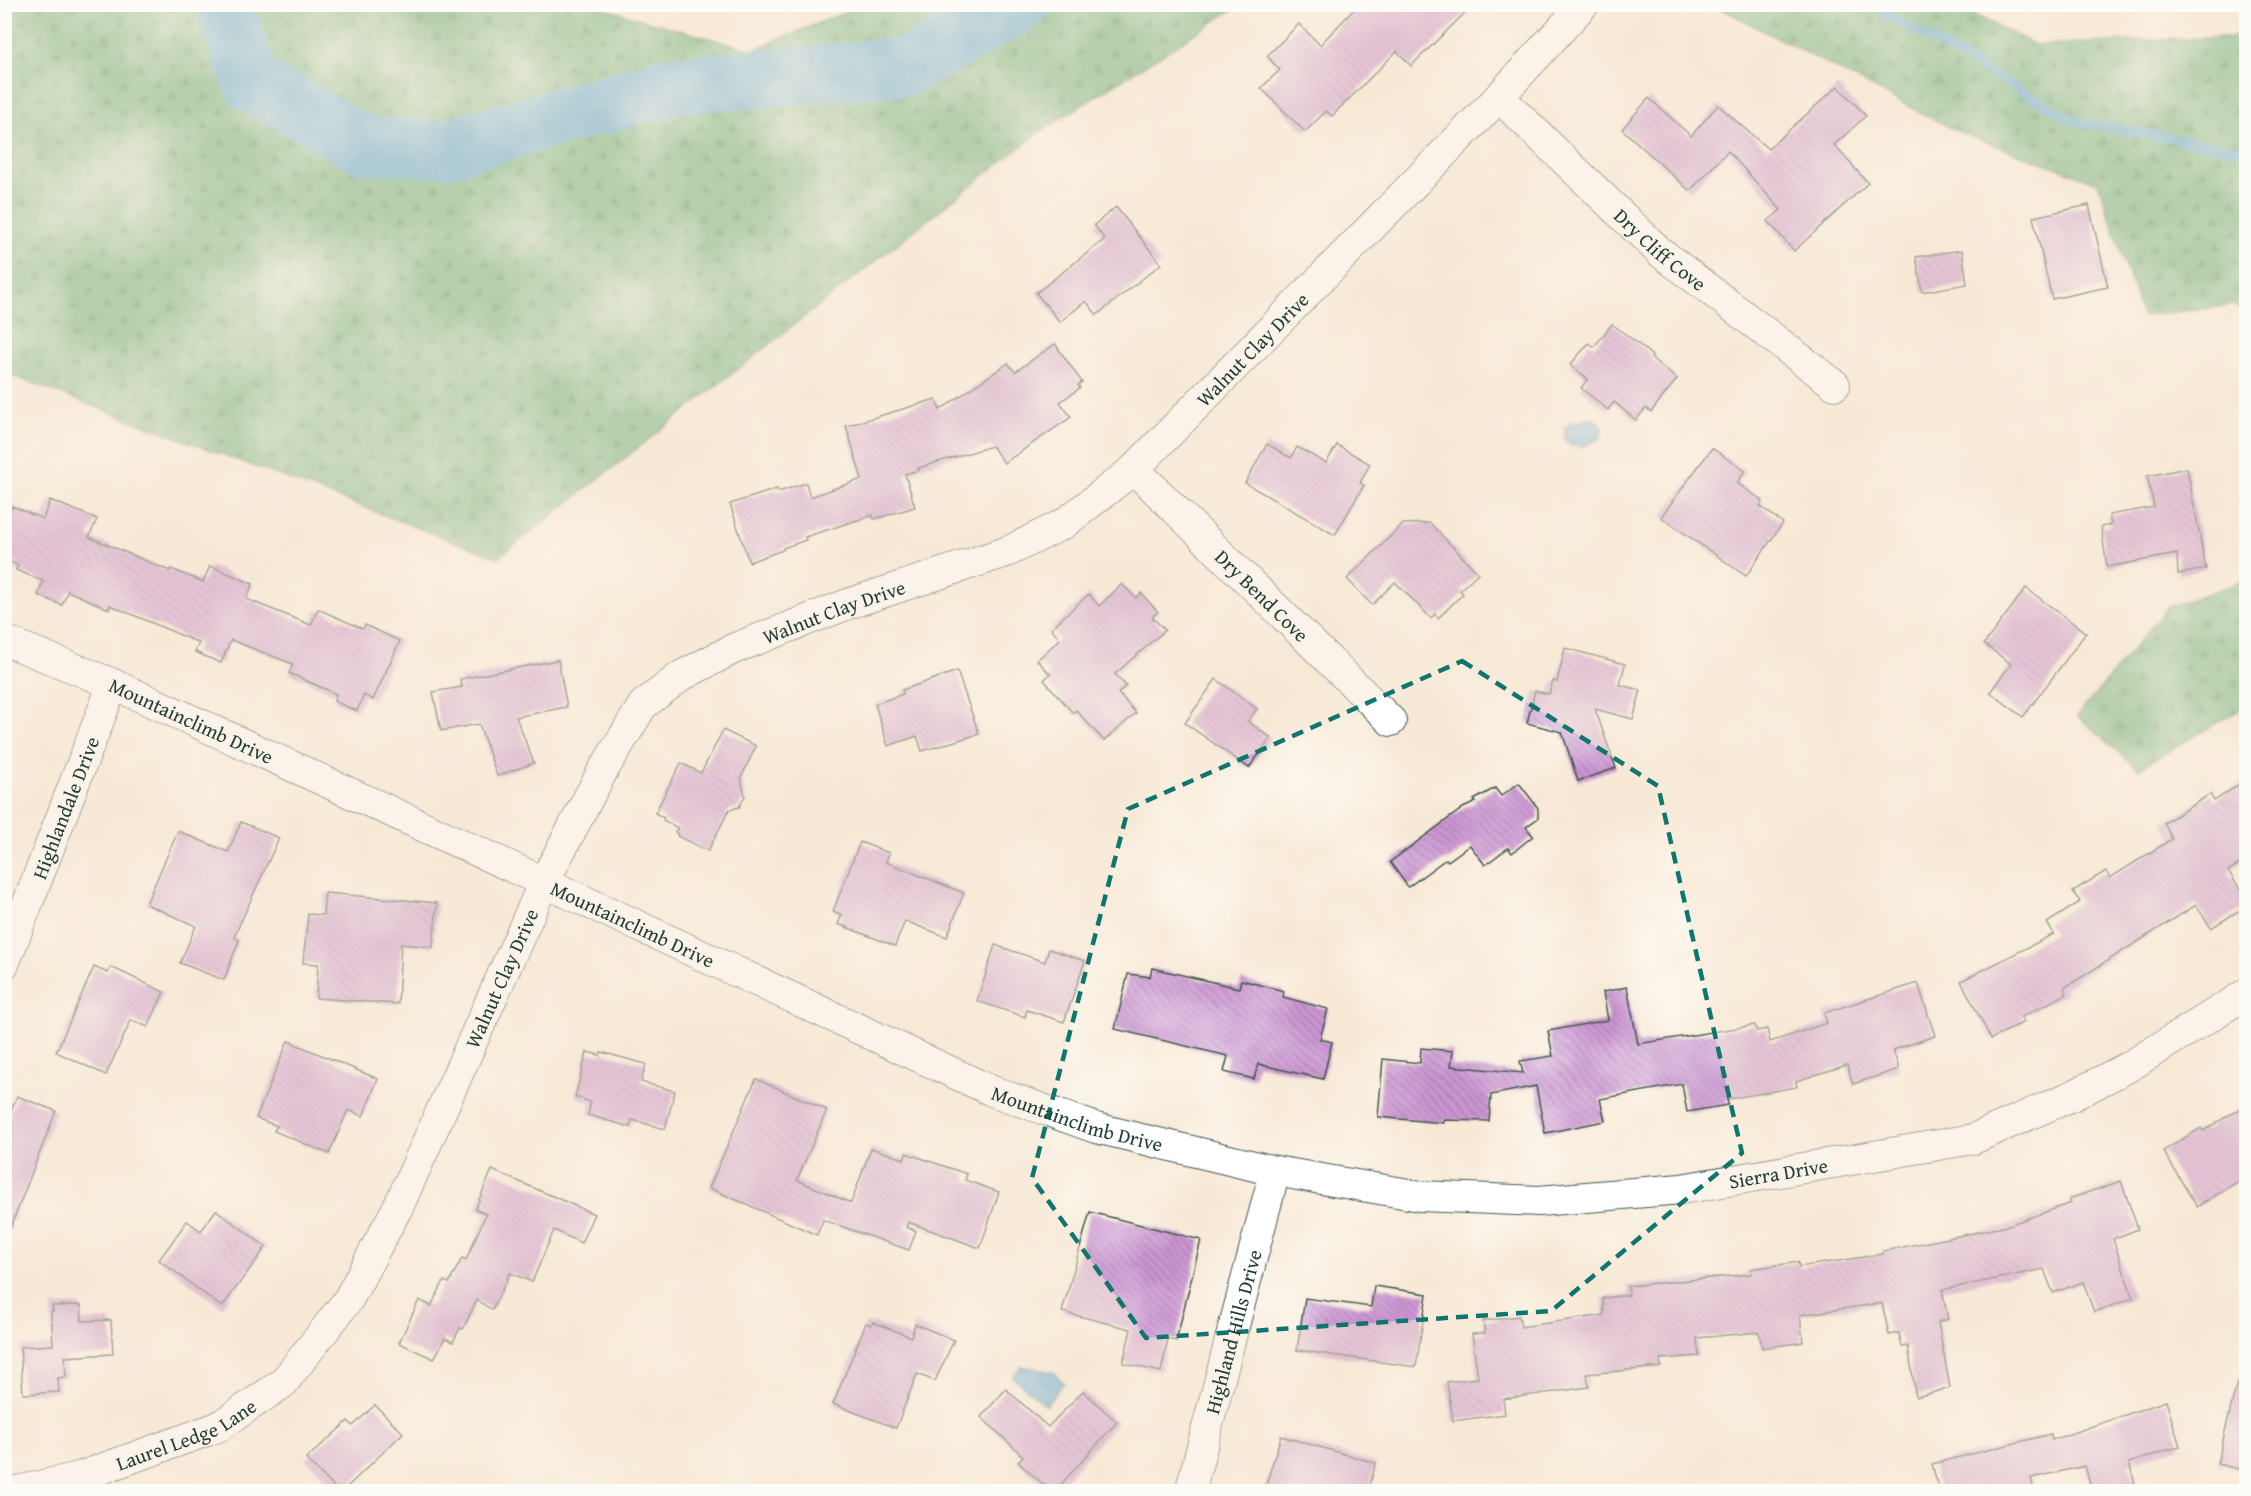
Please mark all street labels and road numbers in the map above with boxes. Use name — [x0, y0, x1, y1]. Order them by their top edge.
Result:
street label: Dry Cliff Cove — [1608, 201, 1713, 297]
street label: Walnut Clay Drive — [1189, 285, 1315, 413]
street label: Dry Bend Cove — [1209, 542, 1316, 648]
street label: Walnut Clay Drive — [758, 572, 909, 651]
street label: Mountainclimb Drive — [105, 670, 278, 770]
street label: Highlandale Drive — [24, 732, 106, 883]
street label: Mountainclimb Drive — [546, 873, 720, 974]
street label: Walnut Clay Drive — [457, 904, 545, 1052]
street label: Mountainclimb Drive — [988, 1078, 1166, 1158]
street label: Sierra Drive — [1727, 1150, 1830, 1195]
street label: Highland Hills Drive — [1197, 1246, 1268, 1417]
street label: Laurel Ledge Lane — [112, 1391, 262, 1477]

